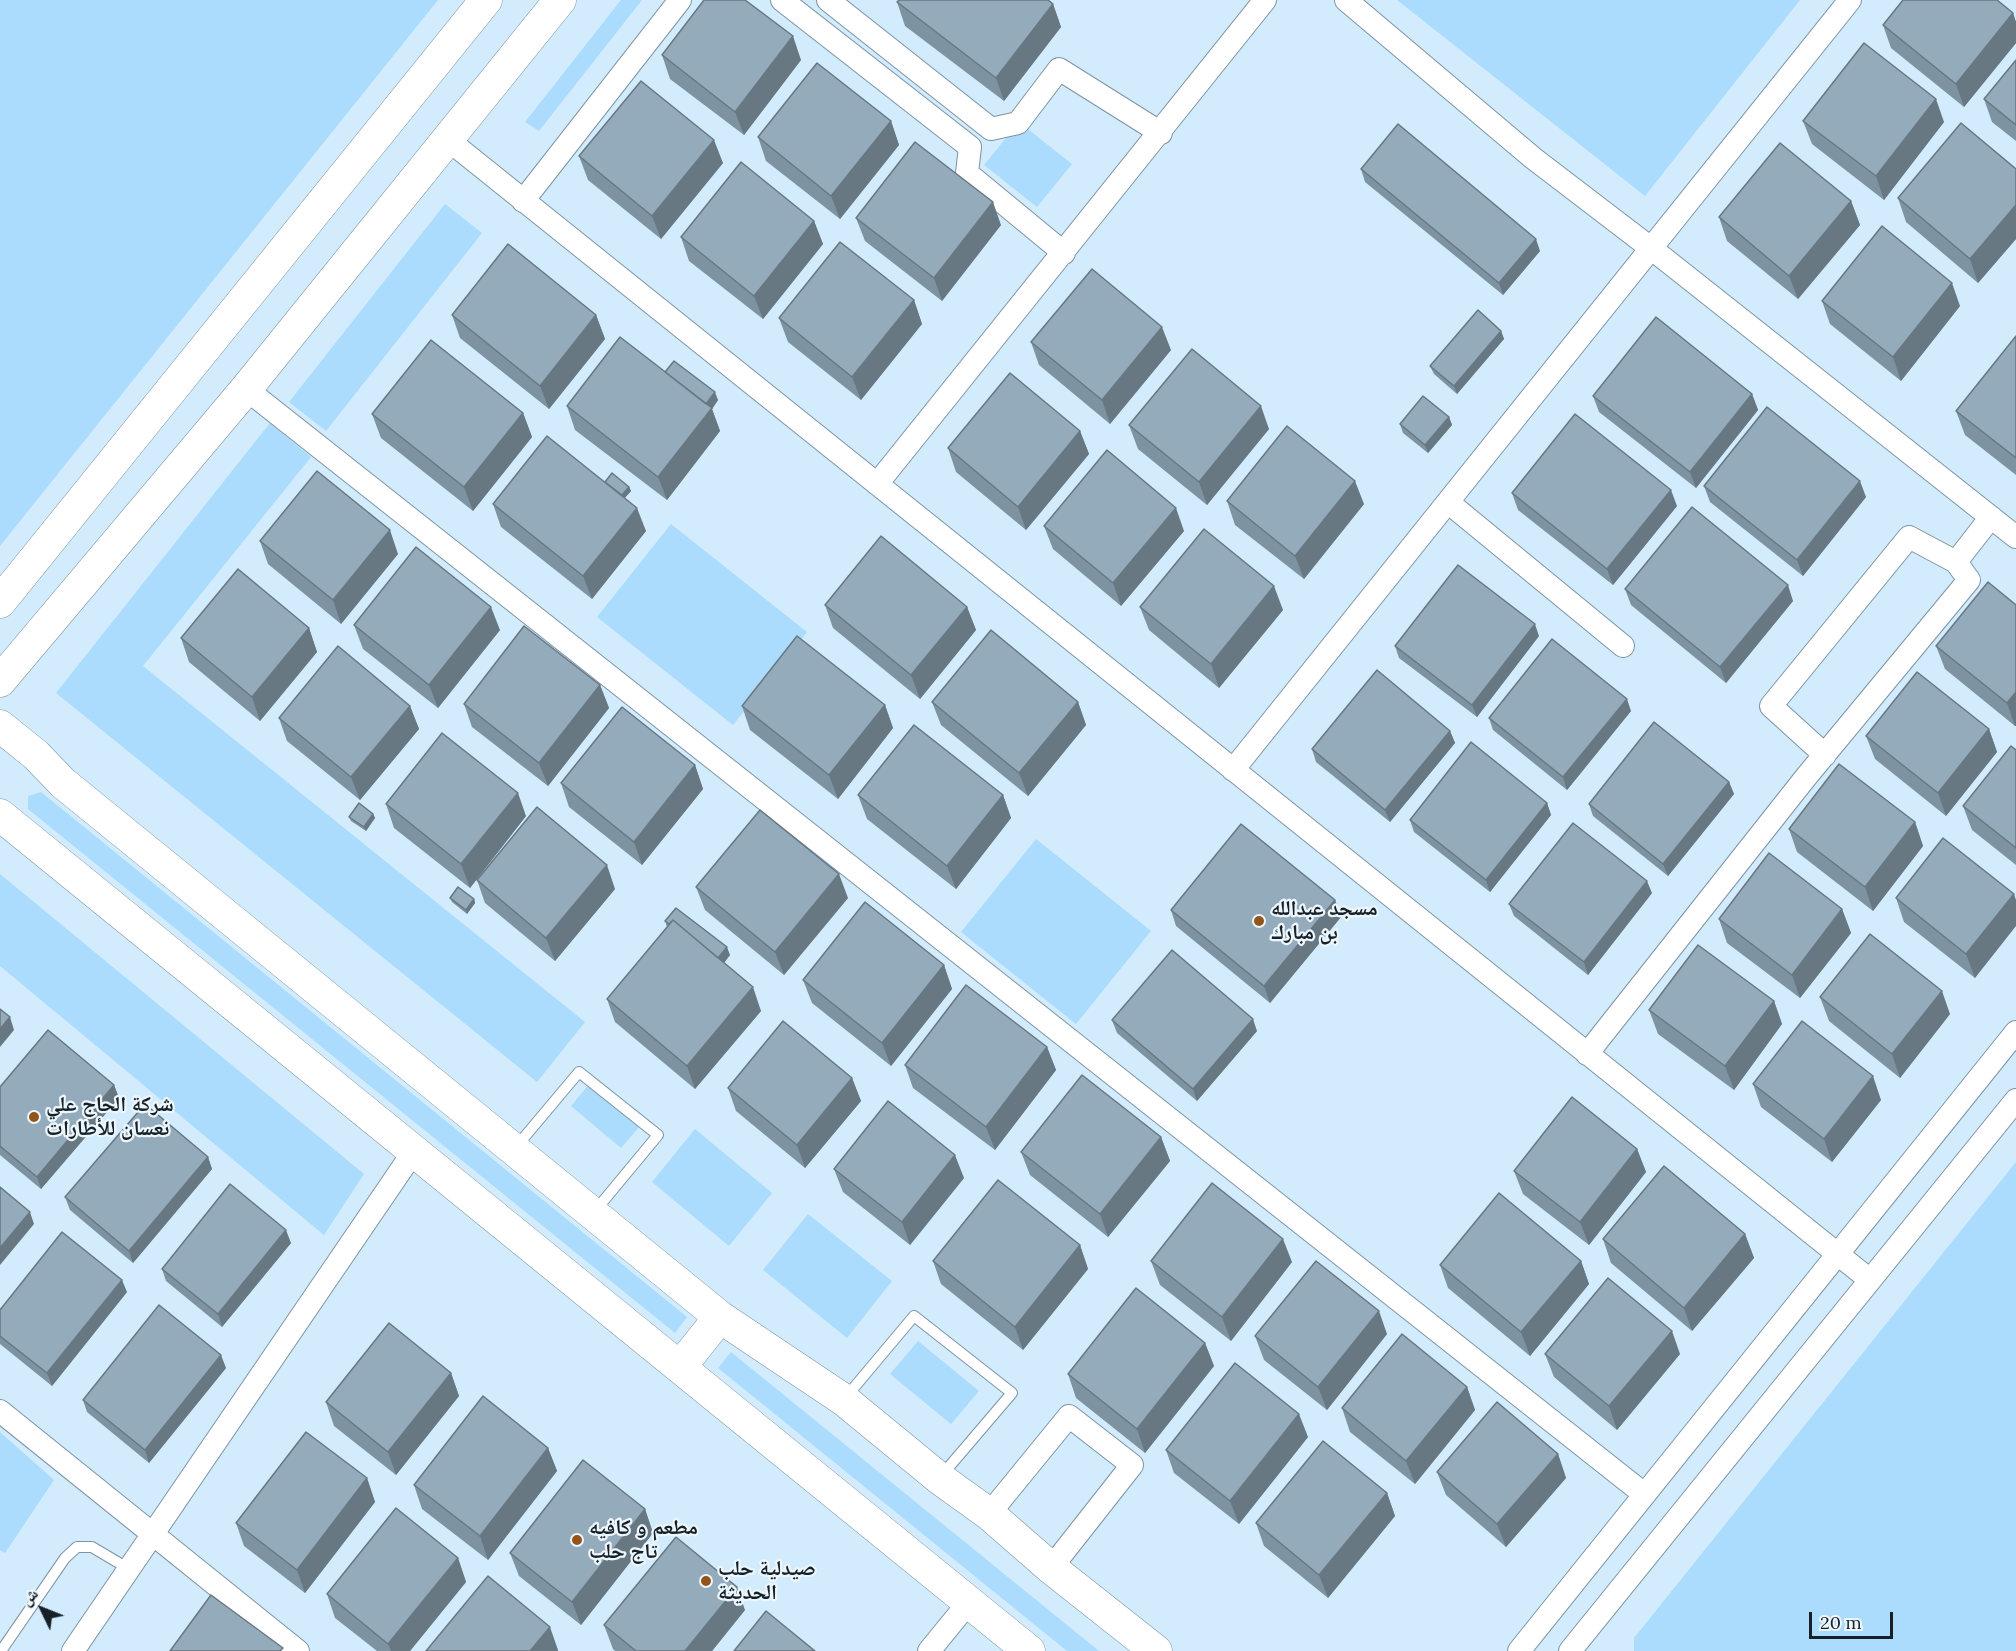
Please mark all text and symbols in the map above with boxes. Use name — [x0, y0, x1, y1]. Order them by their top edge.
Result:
place label: مسجد عبدالله بن مبارك — [1271, 896, 1378, 946]
marker: مسجد عبدالله بن مبارك — [1252, 914, 1266, 928]
place label: شركة الحاج علي نعسان للأطارات — [46, 1092, 174, 1142]
marker: شركة الحاج علي نعسان للأطارات — [27, 1110, 41, 1124]
place label: مطعم و كافيه تاج حلب — [589, 1515, 698, 1565]
marker: مطعم و كافيه تاج حلب — [570, 1533, 584, 1547]
place label: صيدلية حلب الحديثة — [718, 1556, 816, 1606]
marker: صيدلية حلب الحديثة — [699, 1574, 713, 1588]
north arrow — [12, 1579, 72, 1639]
text: ش — [16, 1584, 42, 1610]
scale bar — [1812, 1600, 1896, 1638]
text: 20 m — [1820, 1611, 1862, 1634]

